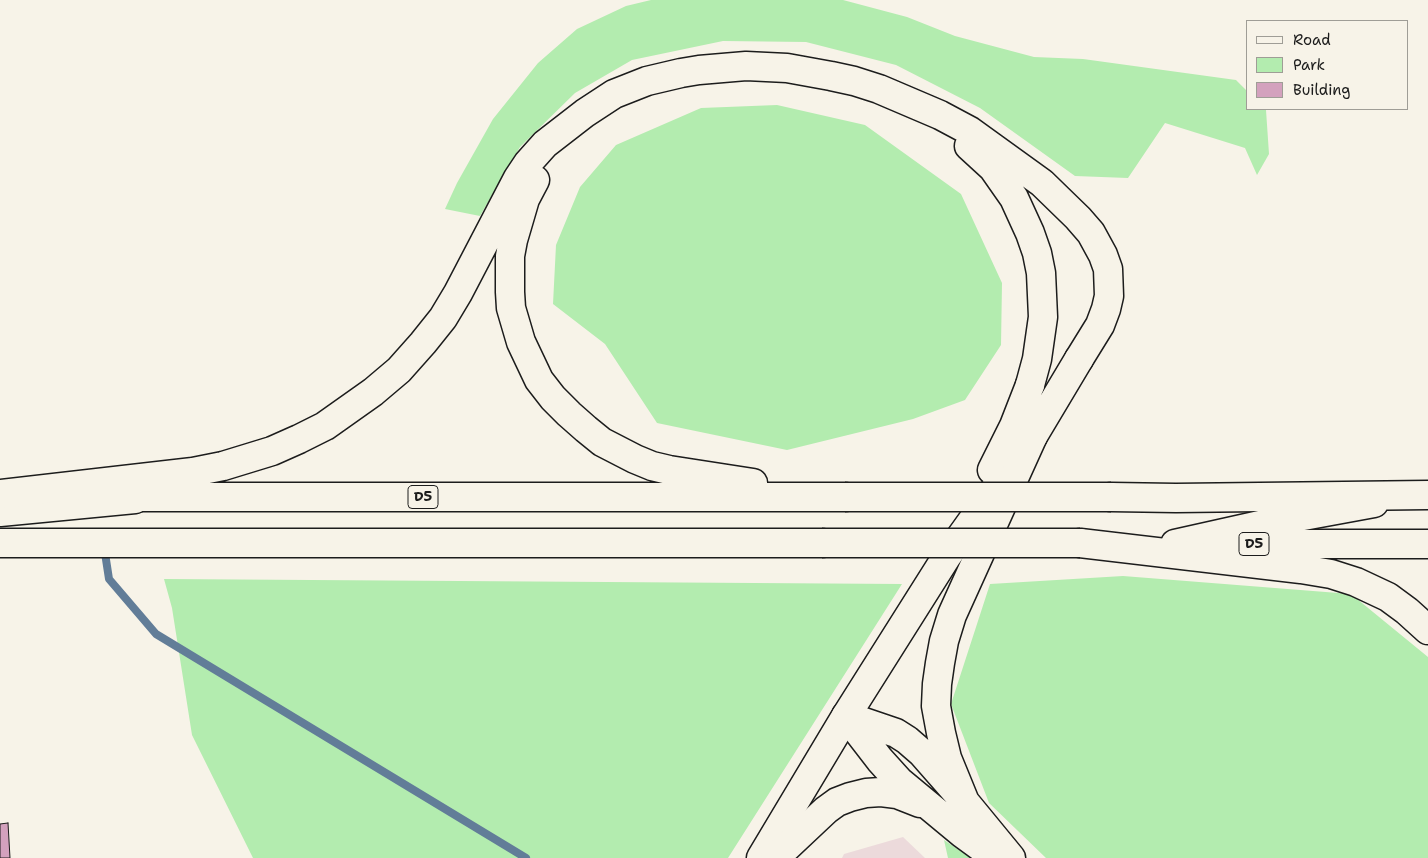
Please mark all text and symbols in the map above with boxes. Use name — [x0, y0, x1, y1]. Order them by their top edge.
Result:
legend — [1246, 20, 1408, 110]
text: Road — [1293, 30, 1331, 50]
text: Park — [1293, 55, 1325, 75]
text: Building — [1293, 80, 1350, 100]
road number: D5 — [408, 486, 438, 508]
road number: D5 — [1239, 532, 1269, 556]

